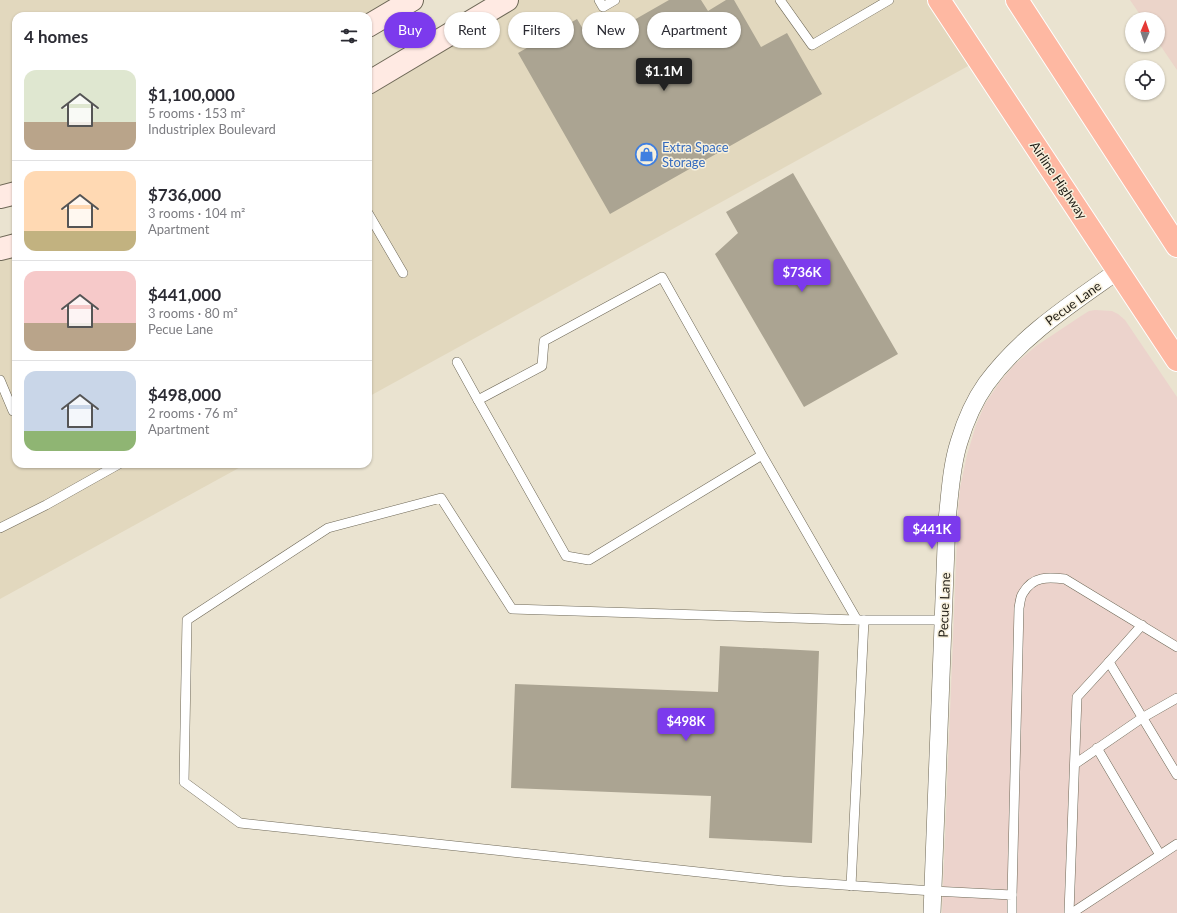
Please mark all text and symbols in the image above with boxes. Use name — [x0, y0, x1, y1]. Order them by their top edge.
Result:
chip: Buy — [384, 12, 436, 48]
chip: Rent — [444, 12, 500, 48]
chip: Filters — [508, 12, 574, 48]
chip: New — [582, 12, 639, 48]
chip: Apartment — [647, 12, 741, 48]
north arrow — [1125, 12, 1165, 52]
map controls — [1125, 12, 1165, 100]
icon: filters — [338, 25, 360, 47]
text: 4 homes — [24, 26, 88, 47]
pin: $1.1M — [636, 58, 692, 92]
button: locate — [1125, 60, 1165, 100]
text: $1.1M — [645, 63, 683, 79]
text: $1,100,000 — [148, 84, 235, 105]
icon: home — [56, 86, 104, 134]
text: 5 rooms · 153 m² — [148, 105, 245, 121]
text: Industriplex Boulevard — [148, 121, 276, 137]
street label: Airline Highway — [1027, 138, 1091, 222]
place label: Extra Space Storage — [662, 139, 729, 170]
shop icon: Extra Space Storage — [633, 141, 659, 167]
text: $736,000 — [148, 184, 221, 205]
icon: home — [56, 187, 104, 235]
text: 3 rooms · 104 m² — [148, 205, 245, 221]
text: Apartment — [148, 221, 209, 237]
pin: $736K — [774, 259, 830, 293]
text: $736K — [782, 264, 822, 280]
street label: Pecue Lane — [1042, 277, 1104, 329]
text: $441,000 — [148, 284, 221, 305]
icon: home — [56, 287, 104, 335]
text: 3 rooms · 80 m² — [148, 305, 238, 321]
text: Pecue Lane — [148, 321, 213, 337]
text: $498,000 — [148, 384, 221, 405]
icon: home — [56, 387, 104, 435]
text: 2 rooms · 76 m² — [148, 405, 238, 421]
text: Apartment — [148, 421, 209, 437]
pin: $441K — [904, 516, 960, 550]
text: $441K — [912, 521, 952, 537]
street label: Pecue Lane — [935, 572, 953, 638]
pin: $498K — [658, 708, 714, 742]
text: $498K — [666, 713, 706, 729]

